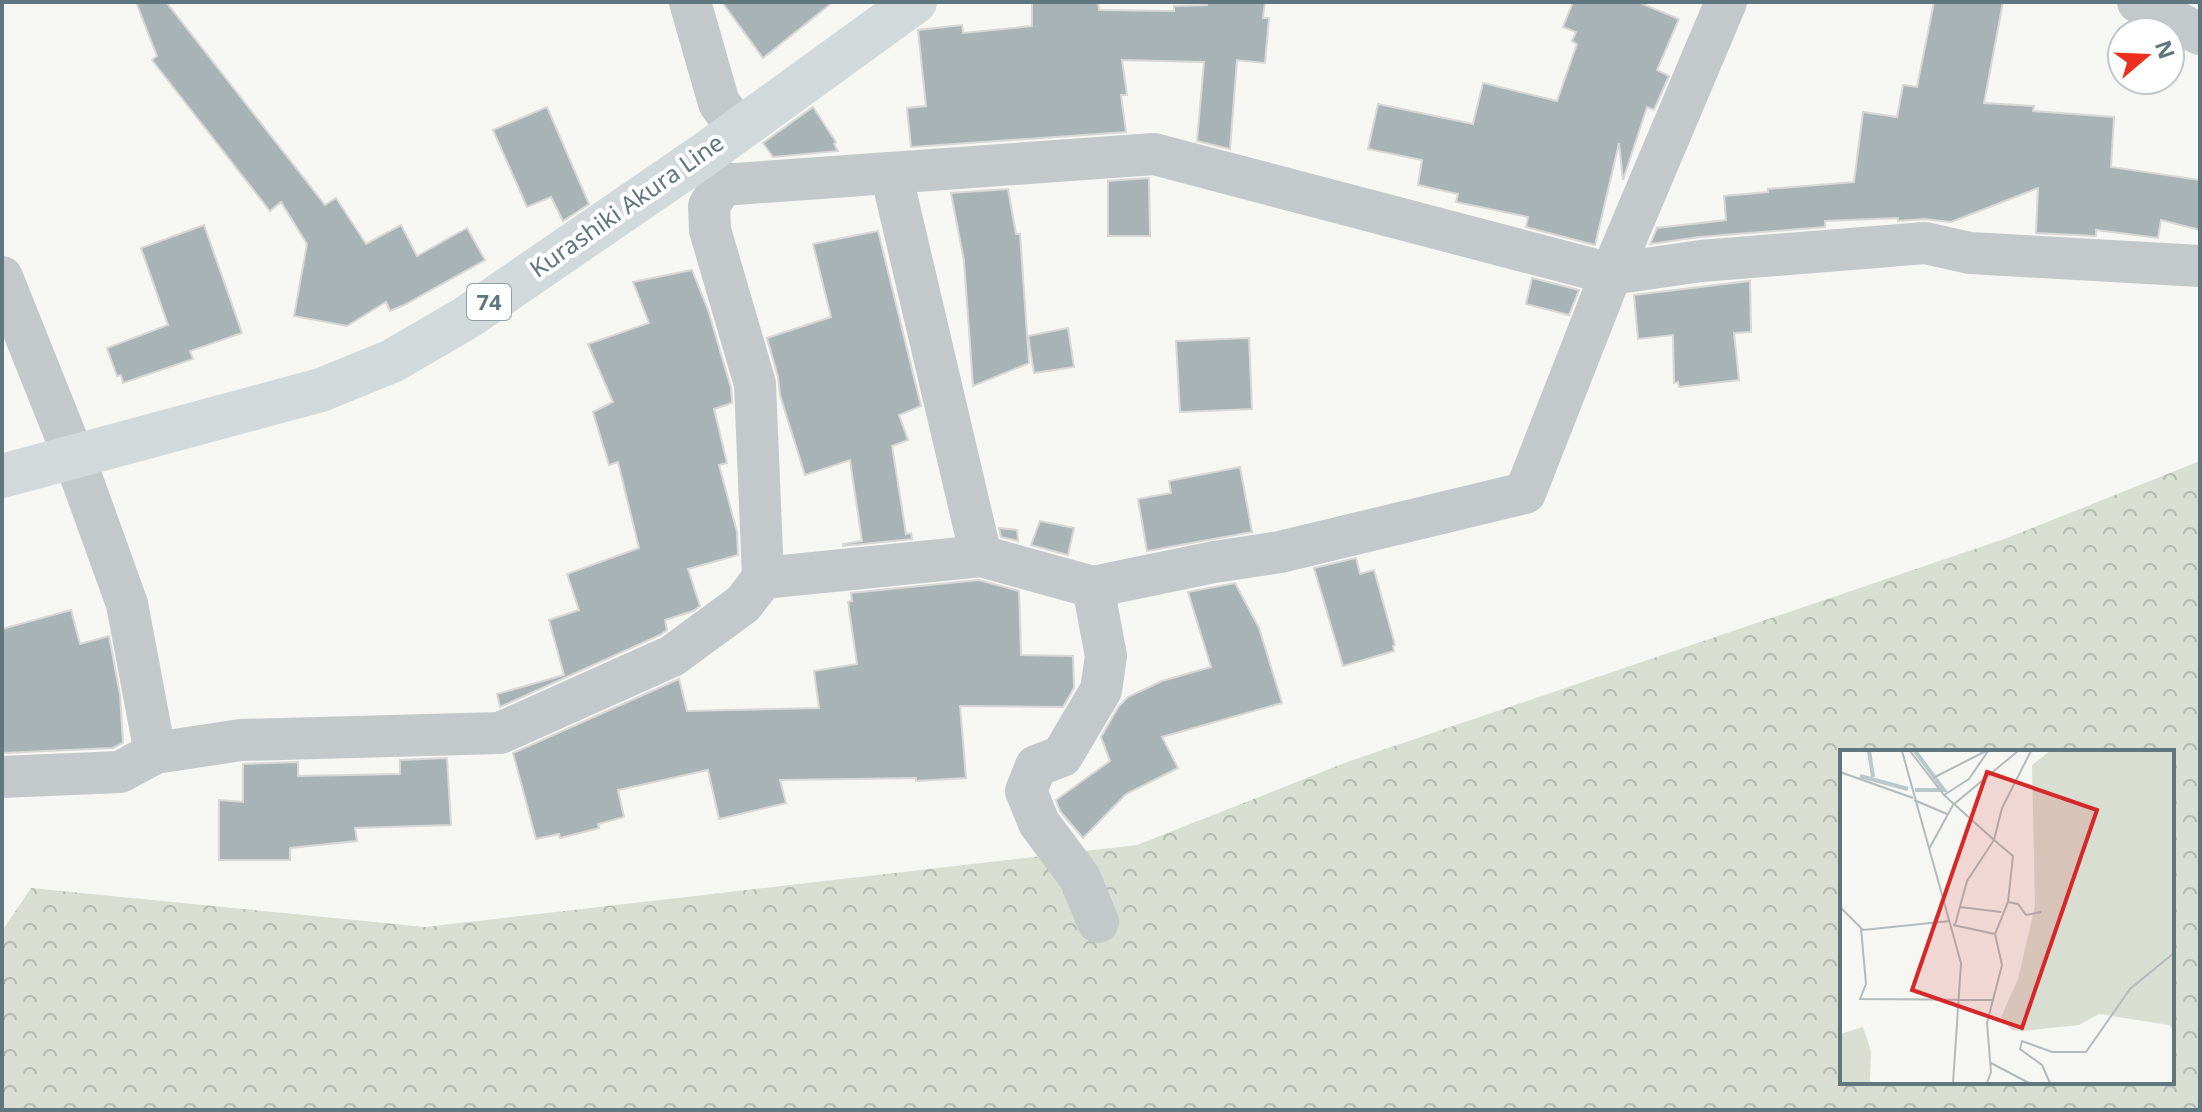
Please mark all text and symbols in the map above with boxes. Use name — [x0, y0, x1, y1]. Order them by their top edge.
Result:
north arrow — [2106, 16, 2186, 96]
text: N — [2149, 36, 2183, 63]
street label: Kurashiki Akura Line — [523, 125, 730, 284]
road number: 74 — [467, 284, 511, 320]
inset map — [1840, 750, 2174, 1084]

